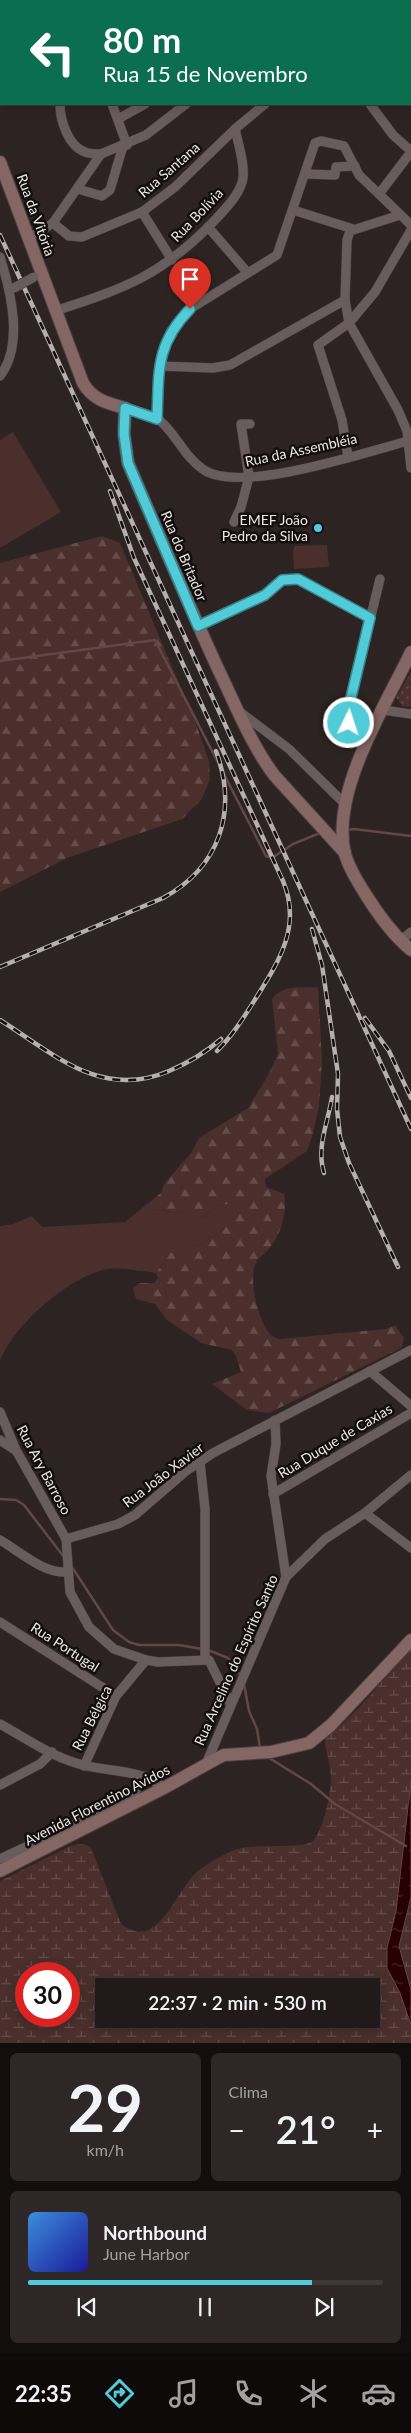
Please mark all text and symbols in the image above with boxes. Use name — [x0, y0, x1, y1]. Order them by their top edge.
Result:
text: 80 m — [103, 18, 181, 60]
icon: left — [20, 20, 85, 85]
text: Rua 15 de Novembro — [103, 60, 308, 87]
street label: Rua Santana — [135, 138, 203, 201]
street label: Rua da Vitória — [14, 172, 59, 258]
street label: Rua Bolívia — [167, 184, 226, 245]
pin — [169, 258, 211, 309]
icon: arrive — [176, 265, 204, 293]
street label: Rua da Assembléia — [243, 429, 359, 470]
street label: Rua do Britador — [158, 508, 211, 603]
place label: EMEF João Pedro da Silva — [222, 511, 308, 544]
marker: EMEF João Pedro da Silva — [312, 522, 324, 534]
position arrow — [322, 696, 374, 748]
street label: Rua Duque de Caxias — [275, 1400, 395, 1481]
street label: Rua Ary Barroso — [14, 1422, 75, 1518]
street label: Rua João Xavier — [119, 1439, 207, 1511]
street label: Rua Arcelino do Espírito Santo — [190, 1572, 281, 1748]
street label: Rua Portugal — [28, 1618, 103, 1675]
street label: Rua Bélgica — [68, 1682, 115, 1753]
street label: Avenida Florentino Avidos — [21, 1761, 172, 1849]
speed limit sign: 30 — [15, 1962, 80, 2027]
text: 22:37 · 2 min · 530 m — [148, 1991, 327, 2014]
text: 29 — [68, 2068, 143, 2146]
text: Clima — [229, 2082, 268, 2101]
text: 21° — [276, 2106, 336, 2152]
text: − — [229, 2113, 245, 2147]
text: + — [367, 2113, 383, 2147]
text: km/h — [87, 2140, 124, 2159]
text: Northbound — [103, 2221, 207, 2244]
text: June Harbor — [103, 2244, 190, 2263]
icon: previous — [73, 2293, 101, 2321]
icon: pause — [191, 2293, 219, 2321]
icon: next — [310, 2293, 338, 2321]
icon: directions — [102, 2376, 137, 2411]
icon: music — [166, 2376, 201, 2411]
icon: phone — [231, 2376, 266, 2411]
icon: climate — [296, 2376, 331, 2411]
icon: car — [361, 2376, 396, 2411]
text: 22:35 — [15, 2380, 72, 2407]

